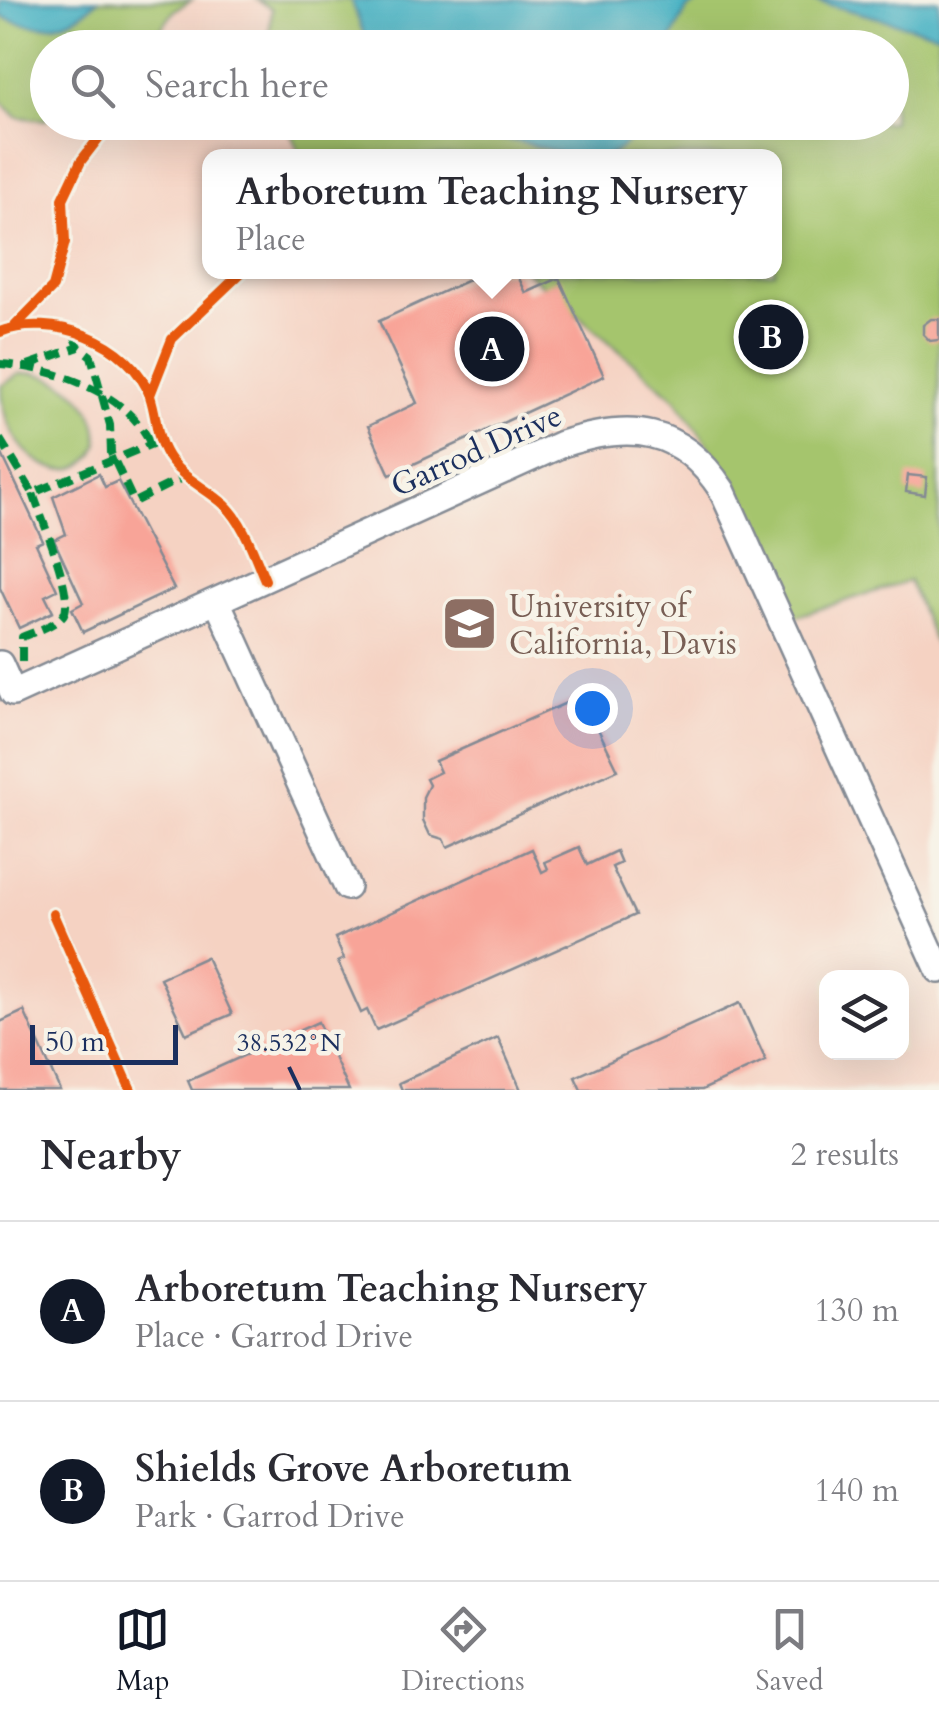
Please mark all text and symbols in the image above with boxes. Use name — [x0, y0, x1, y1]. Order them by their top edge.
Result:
search box — [30, 30, 909, 140]
icon: search — [65, 58, 120, 113]
text: Search here — [145, 59, 329, 111]
popup — [202, 149, 782, 279]
text: Arboretum Teaching Nursery — [236, 166, 748, 218]
text: Place — [236, 218, 306, 262]
pin: B — [738, 300, 804, 374]
pin: A — [460, 312, 524, 386]
street label: Garrod Drive — [384, 394, 569, 508]
place label: University of California, Davis — [509, 585, 737, 666]
school or university icon: University of California, Davis — [440, 594, 500, 654]
your location — [567, 683, 618, 734]
map controls — [819, 970, 909, 1060]
button: layers — [819, 970, 909, 1060]
scale bar — [30, 1020, 178, 1064]
text: 50 m — [45, 1023, 105, 1061]
text: 38.532°N — [237, 1026, 341, 1060]
text: Nearby — [40, 1127, 182, 1184]
text: 2 results — [791, 1133, 899, 1177]
text: Arboretum Teaching Nursery — [135, 1263, 647, 1315]
text: A — [60, 1289, 85, 1333]
text: 130 m — [814, 1289, 899, 1333]
text: Place · Garrod Drive — [135, 1315, 413, 1359]
text: Shields Grove Arboretum — [135, 1443, 572, 1495]
text: B — [61, 1469, 84, 1513]
text: 140 m — [814, 1469, 899, 1513]
text: Park · Garrod Drive — [135, 1495, 405, 1539]
tab: Map — [115, 1602, 170, 1700]
tab: Directions — [401, 1602, 525, 1700]
tab: Saved — [756, 1602, 824, 1700]

